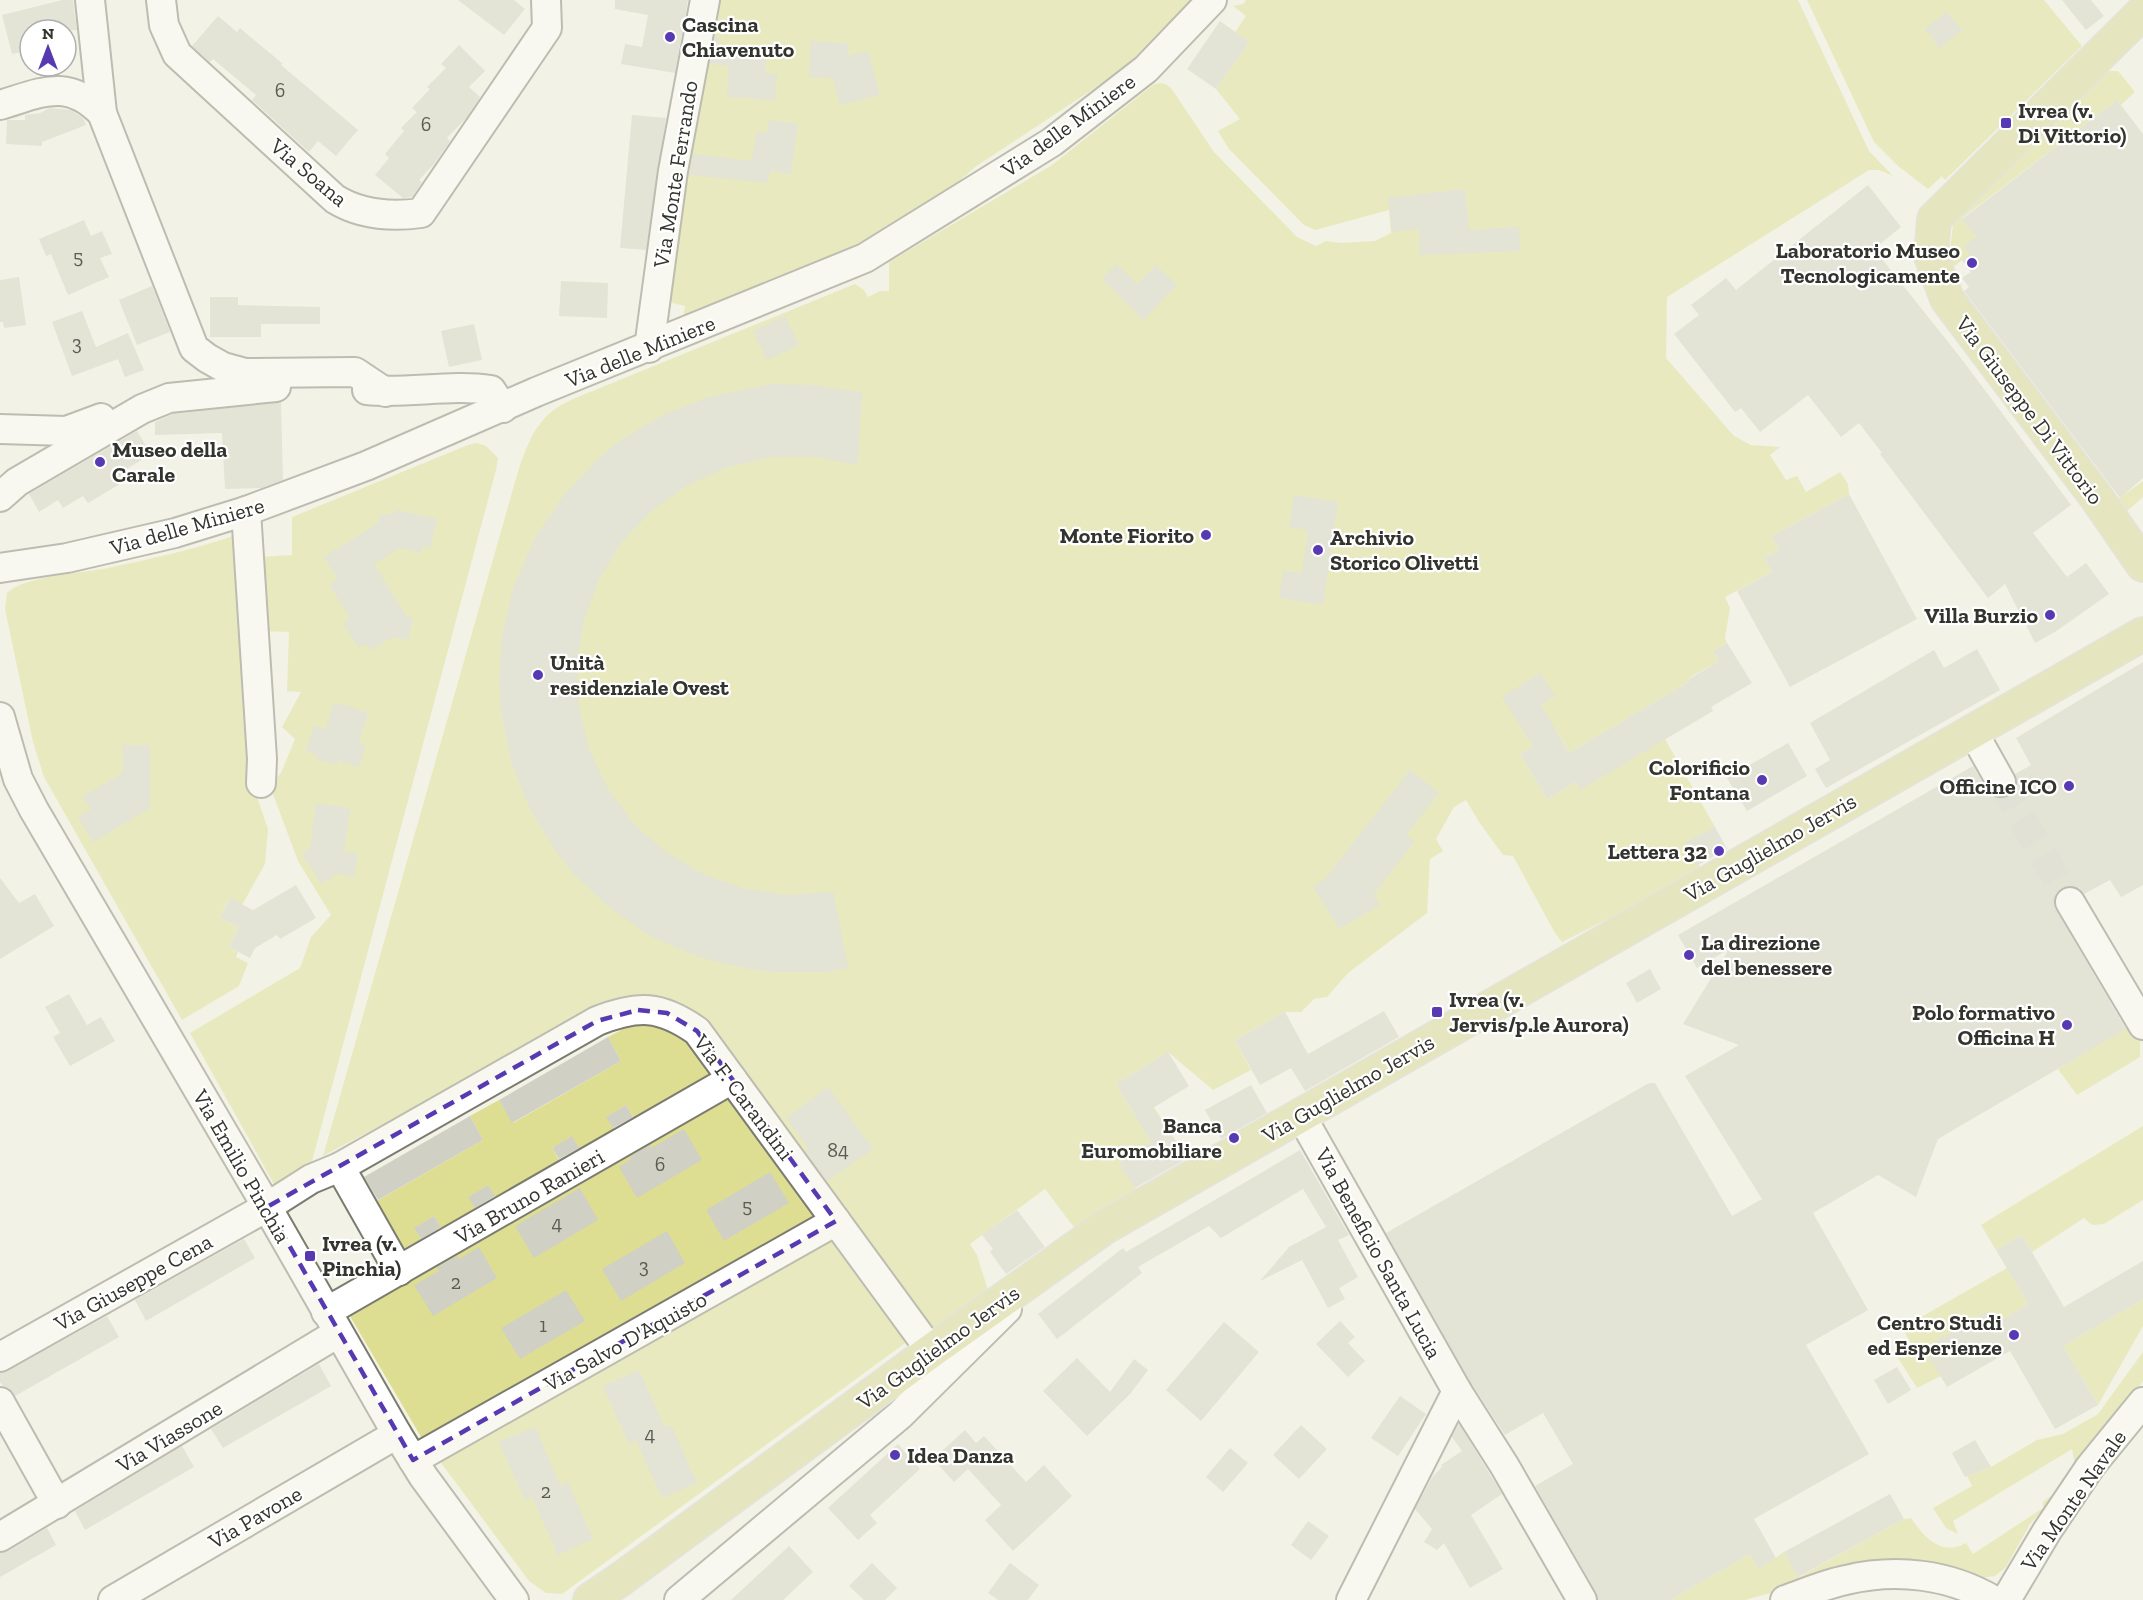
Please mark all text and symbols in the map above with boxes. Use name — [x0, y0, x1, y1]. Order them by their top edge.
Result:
place label: Cascina Chiavenuto — [682, 11, 795, 63]
north arrow — [18, 18, 78, 78]
text: N — [42, 24, 54, 43]
marker: Cascina Chiavenuto — [663, 30, 677, 44]
street label: Via delle Miniere — [995, 68, 1141, 184]
house number: 6 — [275, 78, 285, 102]
street label: Via Monte Ferrando — [647, 79, 704, 271]
place label: Ivrea (v. Di Vittorio) — [2018, 97, 2126, 149]
house number: 6 — [421, 112, 431, 136]
marker: Ivrea (v. Di Vittorio) — [1999, 116, 2013, 130]
street label: Via Soana — [264, 132, 353, 213]
place label: Laboratorio Museo Tecnologicamente — [1775, 237, 1960, 289]
house number: 5 — [73, 245, 83, 269]
marker: Laboratorio Museo Tecnologicamente — [1965, 256, 1979, 270]
street label: Via delle Miniere — [560, 309, 719, 394]
street label: Via Giuseppe Di Vittorio — [1949, 310, 2109, 510]
house number: 3 — [72, 331, 82, 355]
place label: Museo della Carale — [112, 436, 227, 488]
marker: Museo della Carale — [93, 455, 107, 469]
street label: Via delle Miniere — [106, 492, 267, 562]
place label: Monte Fiorito — [1059, 522, 1194, 549]
place label: Archivio Storico Olivetti — [1330, 524, 1479, 576]
marker: Monte Fiorito — [1199, 528, 1213, 542]
marker: Archivio Storico Olivetti — [1311, 543, 1325, 557]
place label: Villa Burzio — [1924, 602, 2038, 629]
marker: Villa Burzio — [2043, 608, 2057, 622]
place label: Unità residenziale Ovest — [550, 649, 729, 701]
marker: Unità residenziale Ovest — [531, 668, 545, 682]
place label: Colorificio Fontana — [1649, 754, 1750, 806]
marker: Colorificio Fontana — [1755, 773, 1769, 787]
place label: Officine ICO — [1939, 773, 2057, 800]
marker: Officine ICO — [2062, 779, 2076, 793]
street label: Via Guglielmo Jervis — [1678, 787, 1861, 908]
place label: Lettera 32 — [1607, 838, 1707, 865]
marker: Lettera 32 — [1712, 844, 1726, 858]
place label: La direzione del benessere — [1701, 929, 1832, 981]
marker: La direzione del benessere — [1682, 948, 1696, 962]
place label: Ivrea (v. Jervis/p.le Aurora) — [1449, 986, 1629, 1038]
place label: Polo formativo Officina H — [1912, 999, 2055, 1051]
marker: Ivrea (v. Jervis/p.le Aurora) — [1430, 1005, 1444, 1019]
marker: Polo formativo Officina H — [2060, 1018, 2074, 1032]
street label: Via F. Carandini — [687, 1028, 800, 1165]
street label: Via Guglielmo Jervis — [1256, 1028, 1439, 1149]
street label: Via Emilio Pinchia — [186, 1084, 297, 1248]
place label: Banca Euromobiliare — [1081, 1112, 1222, 1164]
marker: Banca Euromobiliare — [1227, 1131, 1241, 1145]
house number: 84 — [827, 1138, 849, 1162]
street label: Via Beneficio Santa Lucia — [1309, 1142, 1448, 1364]
street label: Via Bruno Ranieri — [449, 1143, 609, 1251]
house number: 6 — [655, 1152, 665, 1176]
house number: 5 — [742, 1194, 752, 1218]
house number: 4 — [552, 1211, 563, 1235]
street label: Via Giuseppe Cena — [49, 1228, 217, 1338]
place label: Ivrea (v. Pinchia) — [322, 1230, 401, 1282]
marker: Ivrea (v. Pinchia) — [303, 1249, 317, 1263]
house number: 3 — [639, 1254, 649, 1278]
house number: 2 — [451, 1270, 461, 1294]
street label: Via Guglielmo Jervis — [851, 1279, 1025, 1416]
street label: Via Salvo D'Aquisto — [538, 1285, 711, 1398]
place label: Centro Studi ed Esperienze — [1867, 1309, 2002, 1361]
house number: 1 — [539, 1313, 547, 1337]
marker: Centro Studi ed Esperienze — [2007, 1328, 2021, 1342]
street label: Via Viassone — [110, 1394, 227, 1479]
house number: 4 — [645, 1422, 656, 1446]
street label: Via Monte Navale — [2014, 1425, 2132, 1577]
place label: Idea Danza — [907, 1442, 1014, 1469]
marker: Idea Danza — [888, 1448, 902, 1462]
house number: 2 — [541, 1479, 551, 1503]
street label: Via Pavone — [203, 1480, 307, 1555]

